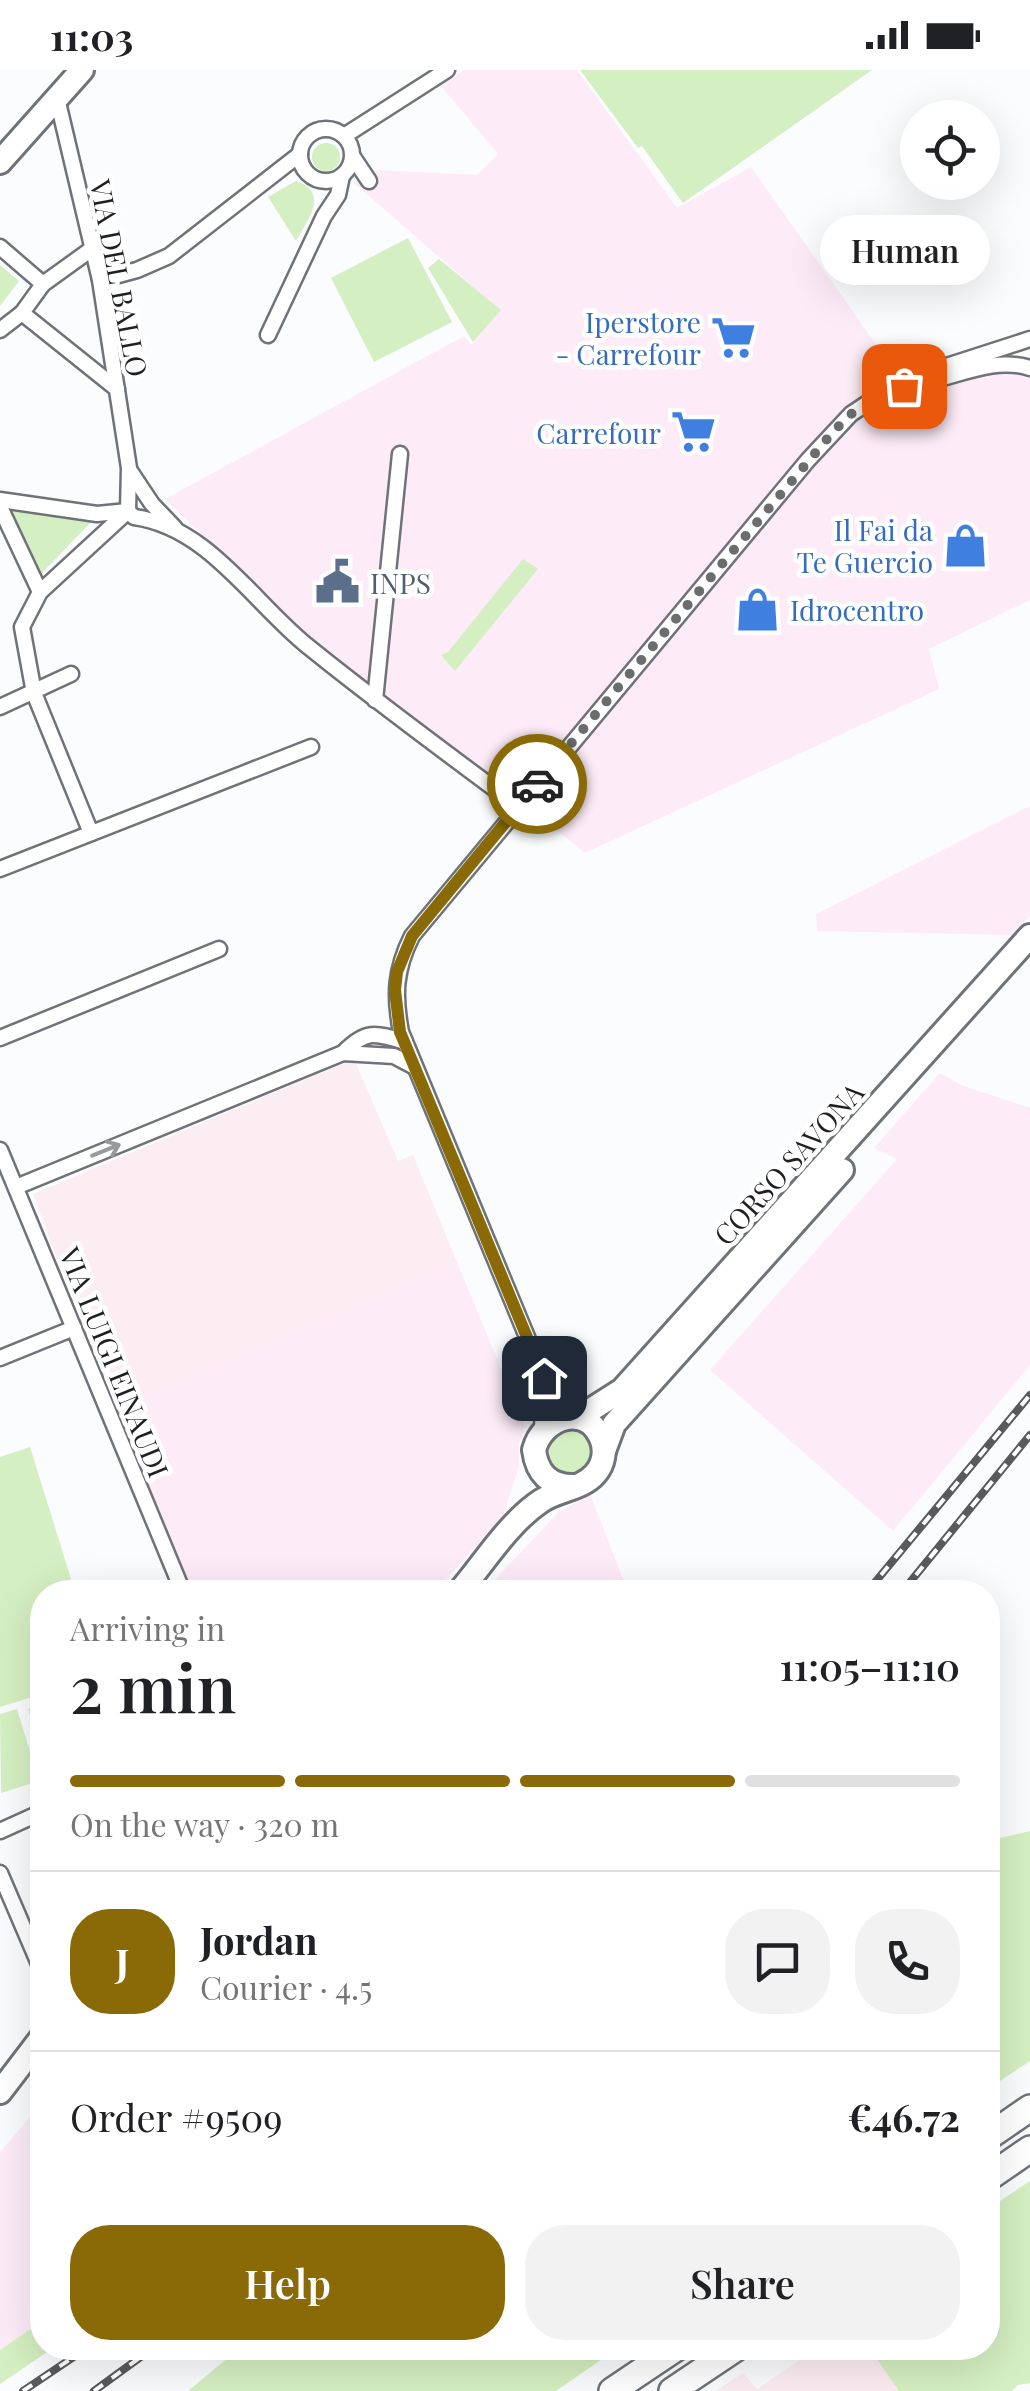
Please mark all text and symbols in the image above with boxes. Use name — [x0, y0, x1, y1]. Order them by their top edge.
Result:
text: 11:03 — [50, 10, 133, 61]
map controls — [900, 100, 1000, 200]
button: locate — [900, 100, 1000, 200]
street label: VIA DEL BALLO — [83, 175, 157, 380]
callout: Human — [819, 216, 989, 286]
text: Human — [851, 228, 959, 271]
place label: Iperstore - Carrefour — [555, 303, 702, 372]
supermarket icon: Iperstore - Carrefour — [710, 313, 758, 361]
pin — [862, 344, 947, 429]
icon: bag — [877, 359, 932, 414]
supermarket icon: Carrefour — [670, 408, 718, 456]
place label: Carrefour — [536, 414, 662, 451]
place label: Il Fai da Te Guercio — [796, 511, 933, 580]
shop icon: Il Fai da Te Guercio — [942, 521, 990, 569]
public building icon: INPS — [313, 558, 361, 606]
place label: INPS — [370, 564, 431, 601]
shop icon: Idrocentro — [733, 585, 781, 633]
place label: Idrocentro — [790, 591, 924, 628]
courier — [487, 734, 587, 834]
icon: car — [510, 757, 565, 812]
street label: CORSO SAVONA — [705, 1073, 871, 1252]
one-way arrow — [90, 1139, 121, 1157]
street label: VIA LUIGI EINAUDI — [52, 1241, 178, 1483]
pin — [502, 1336, 587, 1421]
icon: home — [517, 1351, 572, 1406]
text: Arriving in — [70, 1606, 225, 1649]
text: 11:05–11:10 — [779, 1640, 960, 1691]
text: 2 min — [70, 1643, 236, 1729]
text: On the way · 320 m — [70, 1802, 339, 1845]
button: chat — [725, 1909, 830, 2014]
button: phone — [855, 1909, 960, 2014]
text: Jordan — [200, 1914, 318, 1965]
text: J — [116, 1936, 129, 1987]
text: Courier · 4.5 — [200, 1965, 372, 2008]
text: Order #9509 — [70, 2091, 283, 2142]
text: €46.72 — [848, 2091, 960, 2142]
button: Help — [70, 2225, 505, 2340]
button: Share — [525, 2225, 960, 2340]

